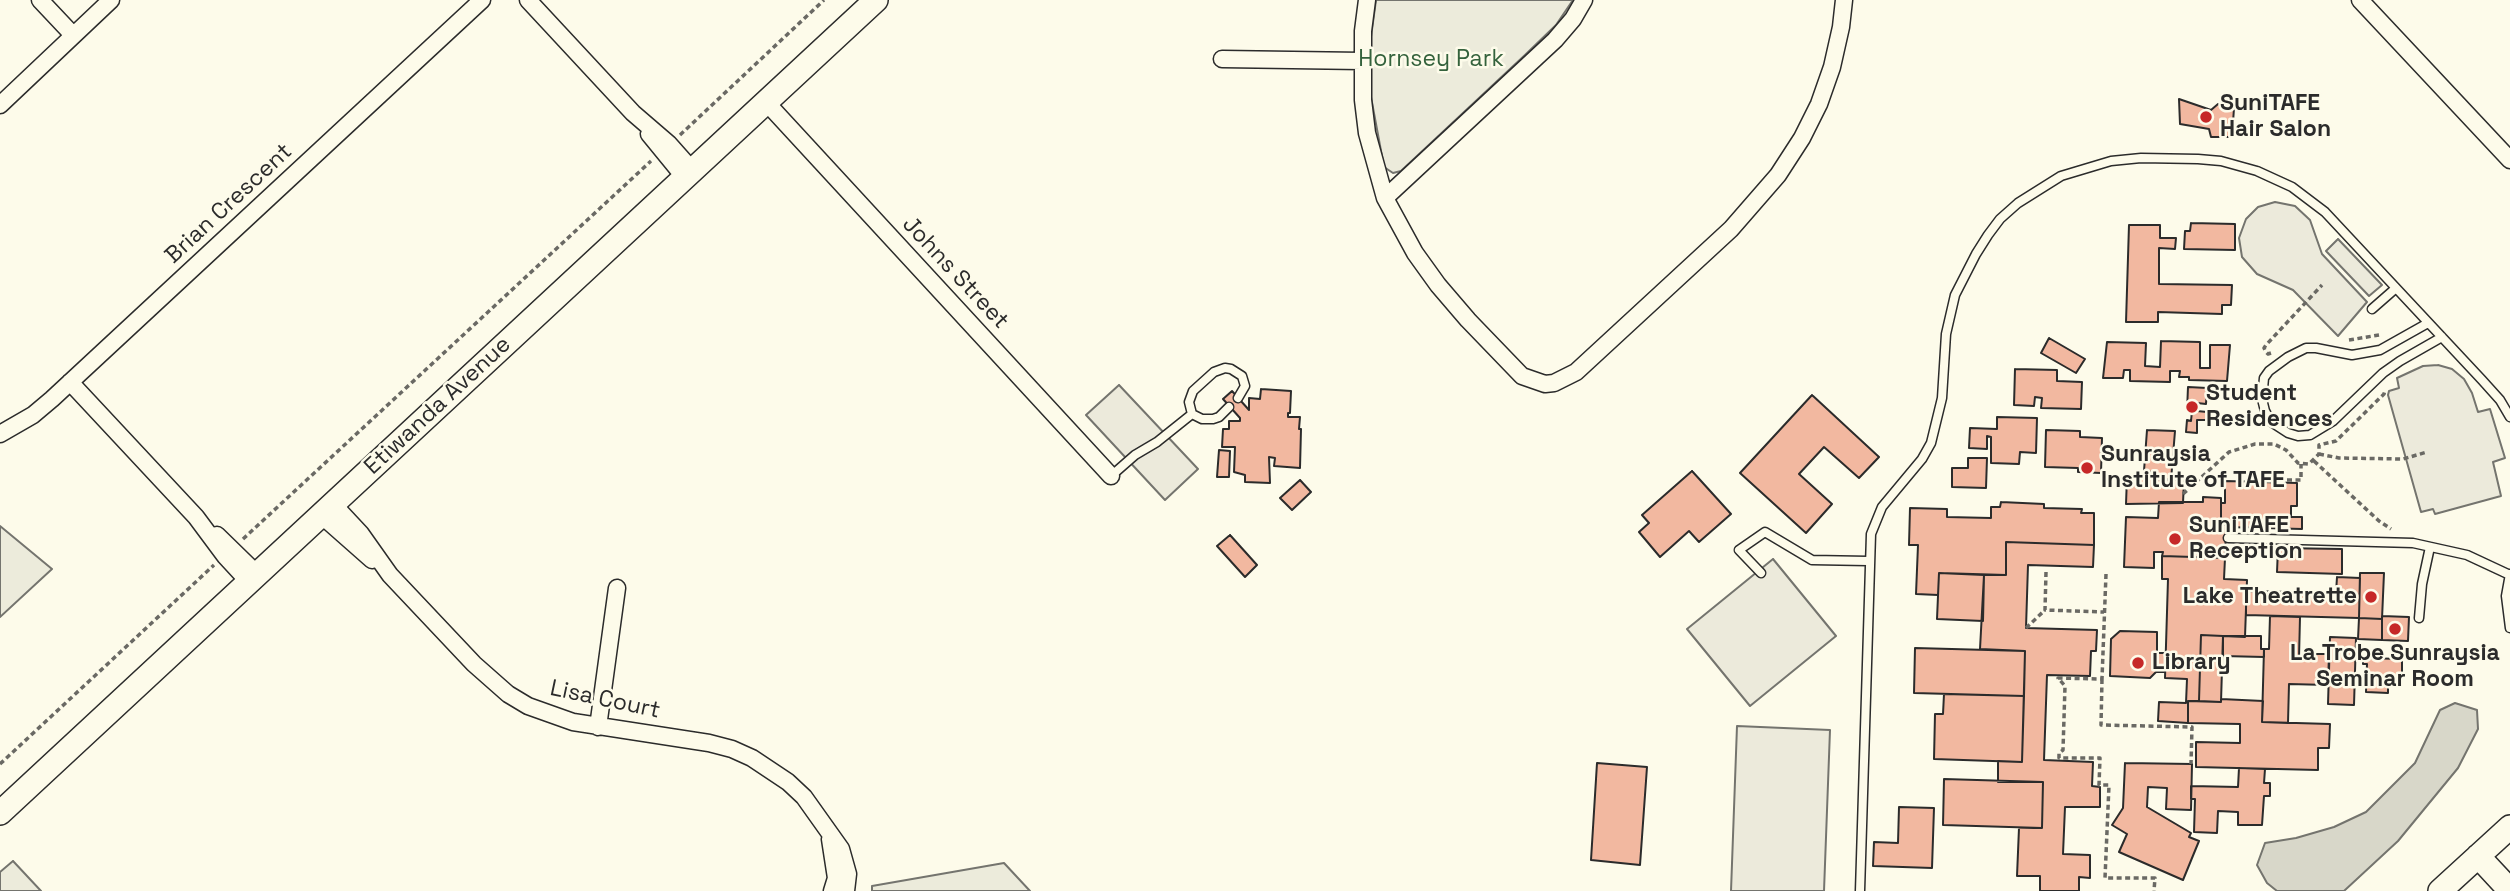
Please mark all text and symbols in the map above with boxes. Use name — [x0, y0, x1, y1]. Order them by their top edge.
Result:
park label: Hornsey Park — [1358, 46, 1504, 74]
place label: SuniTAFE Hair Salon — [2220, 90, 2331, 144]
marker: SuniTAFE Hair Salon — [2198, 109, 2214, 125]
street label: Brian Crescent — [160, 138, 298, 270]
street label: Johns Street — [896, 211, 1014, 335]
street label: Etiwanda Avenue — [359, 331, 517, 481]
place label: Student Residences — [2206, 380, 2333, 434]
marker: Student Residences — [2184, 399, 2200, 415]
place label: Sunraysia Institute of TAFE — [2101, 441, 2285, 495]
marker: Sunraysia Institute of TAFE — [2079, 460, 2095, 476]
place label: SuniTAFE Reception — [2189, 512, 2303, 566]
marker: SuniTAFE Reception — [2167, 531, 2183, 547]
place label: Lake Theatrette — [2183, 583, 2357, 611]
marker: Lake Theatrette — [2363, 589, 2379, 605]
marker: La Trobe Sunraysia Seminar Room — [2387, 621, 2403, 637]
place label: La Trobe Sunraysia Seminar Room — [2290, 640, 2500, 694]
place label: Library — [2152, 649, 2231, 677]
marker: Library — [2130, 655, 2146, 671]
street label: Lisa Court — [548, 675, 662, 725]

